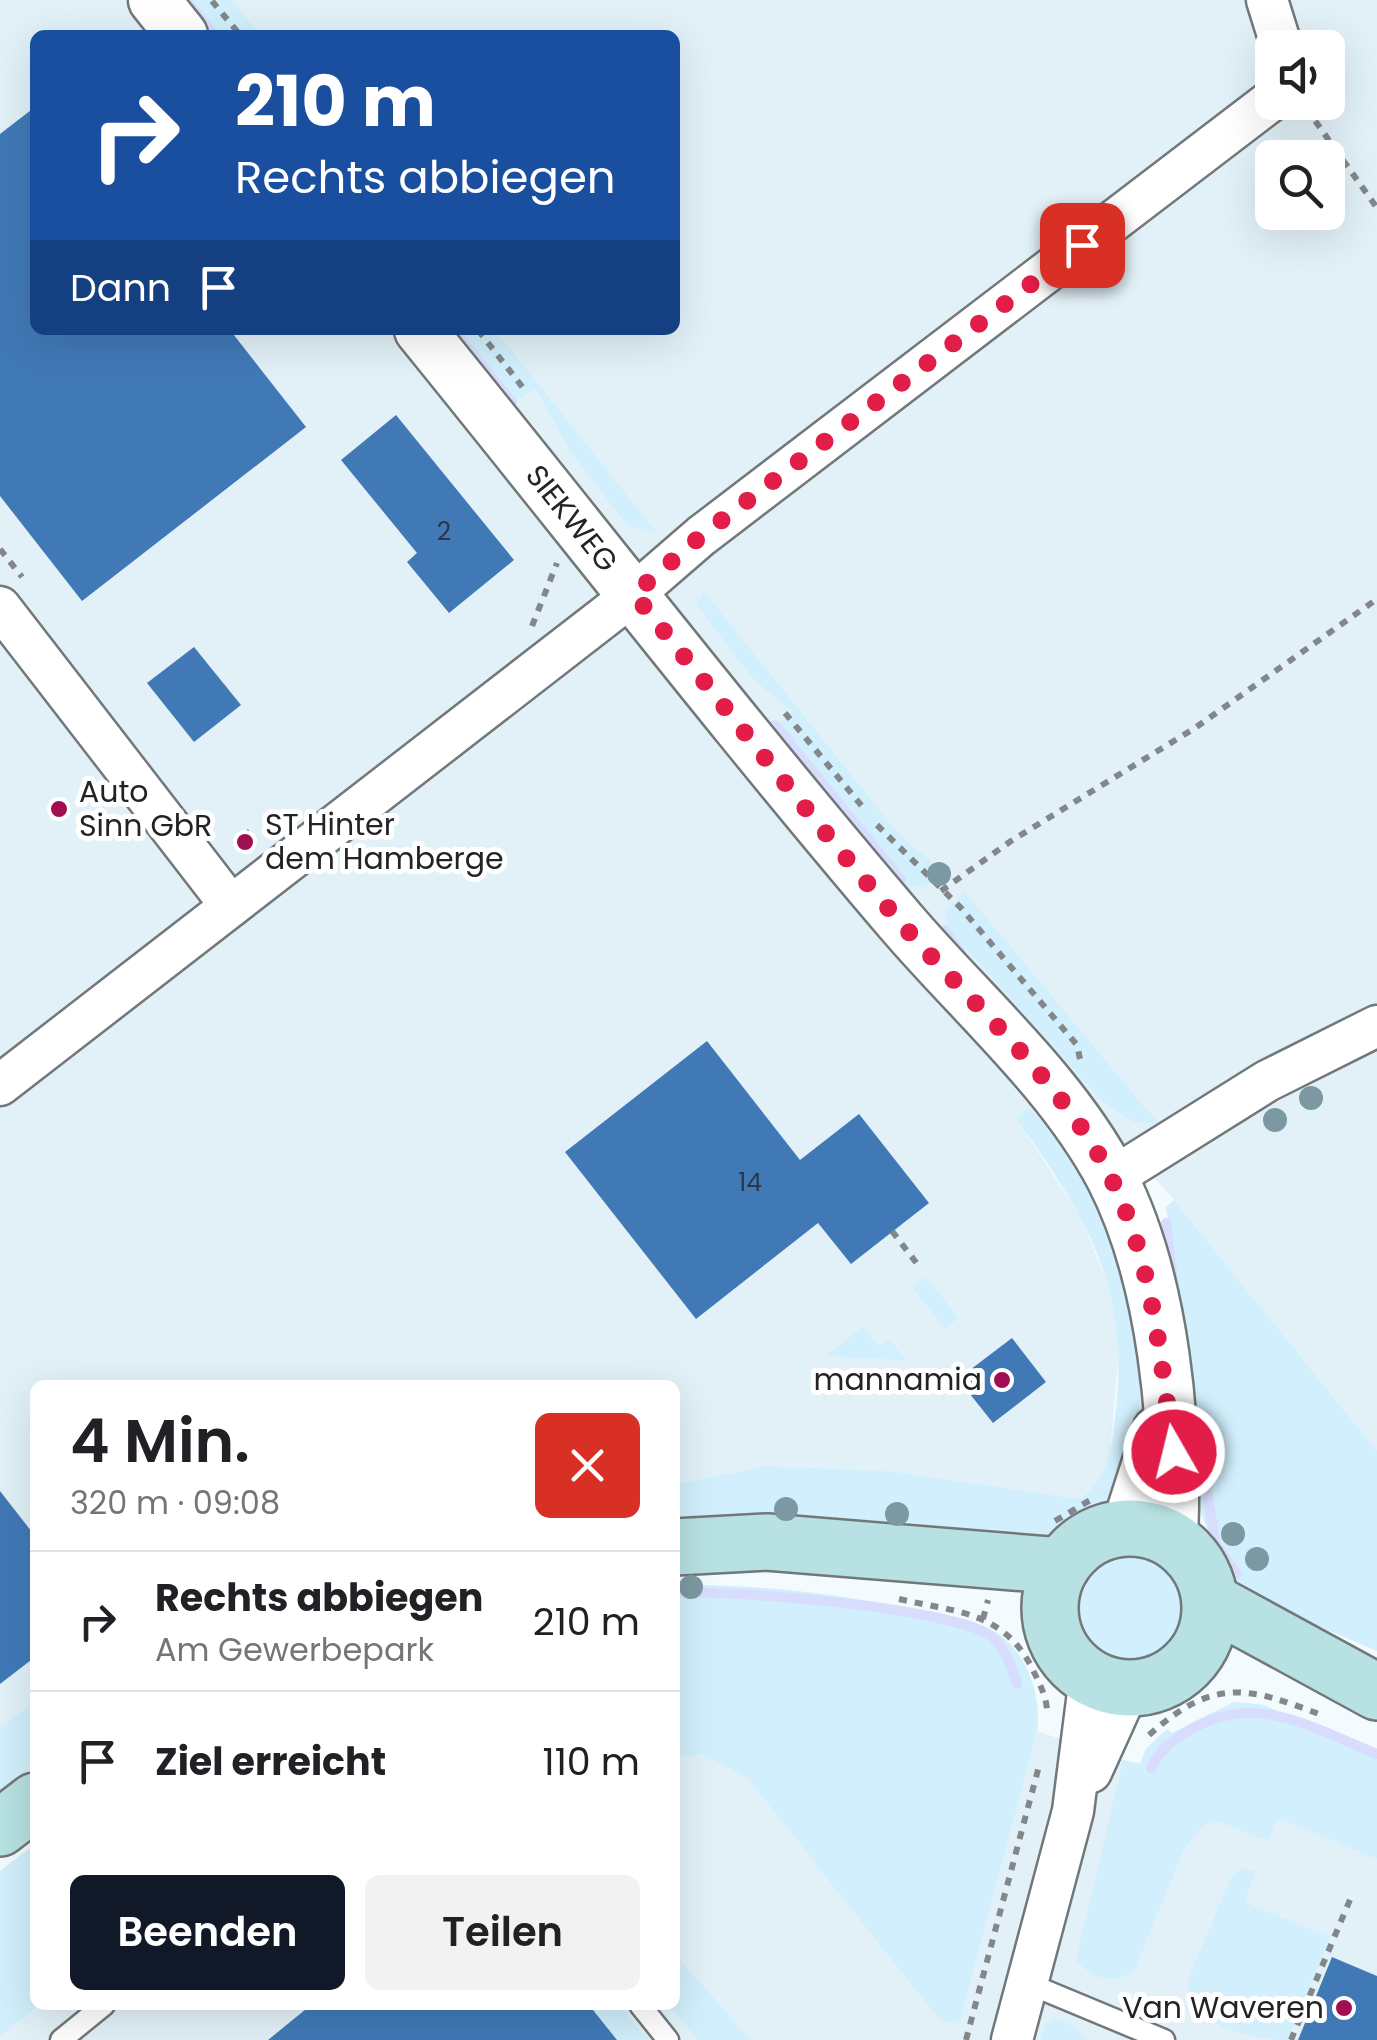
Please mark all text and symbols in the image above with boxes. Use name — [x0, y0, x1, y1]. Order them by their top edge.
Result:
map controls — [1255, 30, 1345, 230]
button: sound — [1255, 30, 1345, 120]
text: 210 m — [235, 52, 436, 151]
icon: right — [70, 70, 200, 200]
button: search — [1255, 140, 1345, 230]
text: Rechts abbiegen — [235, 146, 616, 209]
pin — [1040, 203, 1125, 288]
icon: arrive — [1055, 218, 1110, 273]
icon: arrive — [191, 260, 246, 315]
text: Dann — [70, 261, 171, 314]
street label: SIEKWEG — [516, 456, 628, 581]
house number: 2 — [437, 514, 451, 549]
place label: Auto Sinn GbR — [79, 770, 212, 847]
marker: Auto Sinn GbR — [48, 798, 70, 820]
place label: ST Hinter dem Hamberge — [265, 803, 504, 880]
marker: ST Hinter dem Hamberge — [234, 831, 256, 853]
house number: 14 — [738, 1165, 762, 1200]
place label: mannamia — [814, 1358, 982, 1401]
marker: mannamia — [991, 1369, 1013, 1391]
text: 4 Min. — [70, 1399, 250, 1483]
position arrow — [1122, 1400, 1226, 1504]
button: close — [535, 1413, 640, 1518]
text: 320 m · 09:08 — [70, 1480, 280, 1525]
text: Rechts abbiegen — [155, 1571, 483, 1624]
icon: right — [70, 1594, 125, 1649]
text: 210 m — [533, 1595, 640, 1648]
text: Am Gewerbepark — [155, 1627, 434, 1672]
icon: arrive — [70, 1734, 125, 1789]
text: Ziel erreicht — [155, 1735, 386, 1788]
text: 110 m — [543, 1735, 640, 1788]
button: Beenden — [70, 1875, 345, 1990]
button: Teilen — [365, 1875, 640, 1990]
place label: Van Waveren — [1122, 1986, 1324, 2029]
marker: Van Waveren — [1333, 1997, 1355, 2019]

